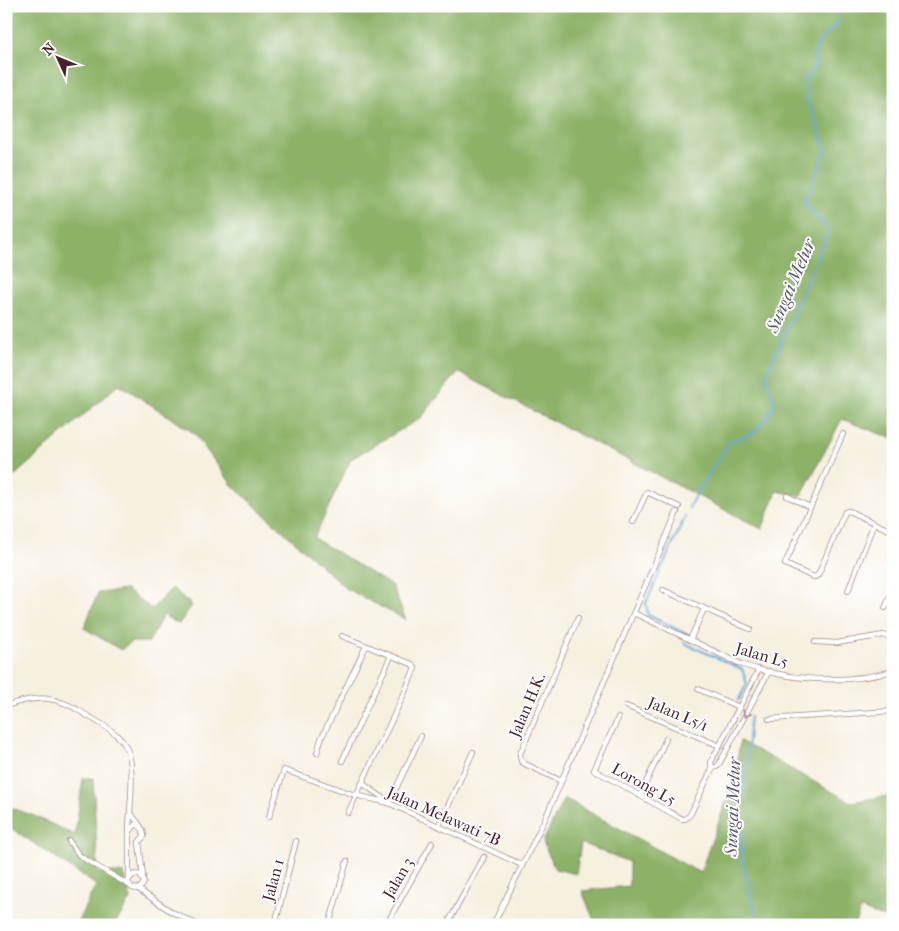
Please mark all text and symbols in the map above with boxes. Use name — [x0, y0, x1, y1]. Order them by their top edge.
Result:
north arrow — [32, 32, 82, 82]
text: N — [39, 39, 59, 59]
water label: Sungai Melur — [762, 234, 821, 337]
street label: Jalan L5 — [731, 638, 791, 672]
street label: Jalan H.K. — [504, 670, 549, 742]
street label: Jalan L5/1 — [643, 692, 711, 735]
one-way arrow — [742, 709, 752, 718]
water label: Sungai Melur — [721, 755, 745, 858]
street label: Lorong L5 — [609, 759, 679, 809]
street label: Jalan Melawati 7B — [382, 782, 504, 850]
street label: Jalan 3 — [378, 854, 417, 904]
street label: Jalan 1 — [258, 857, 288, 905]

